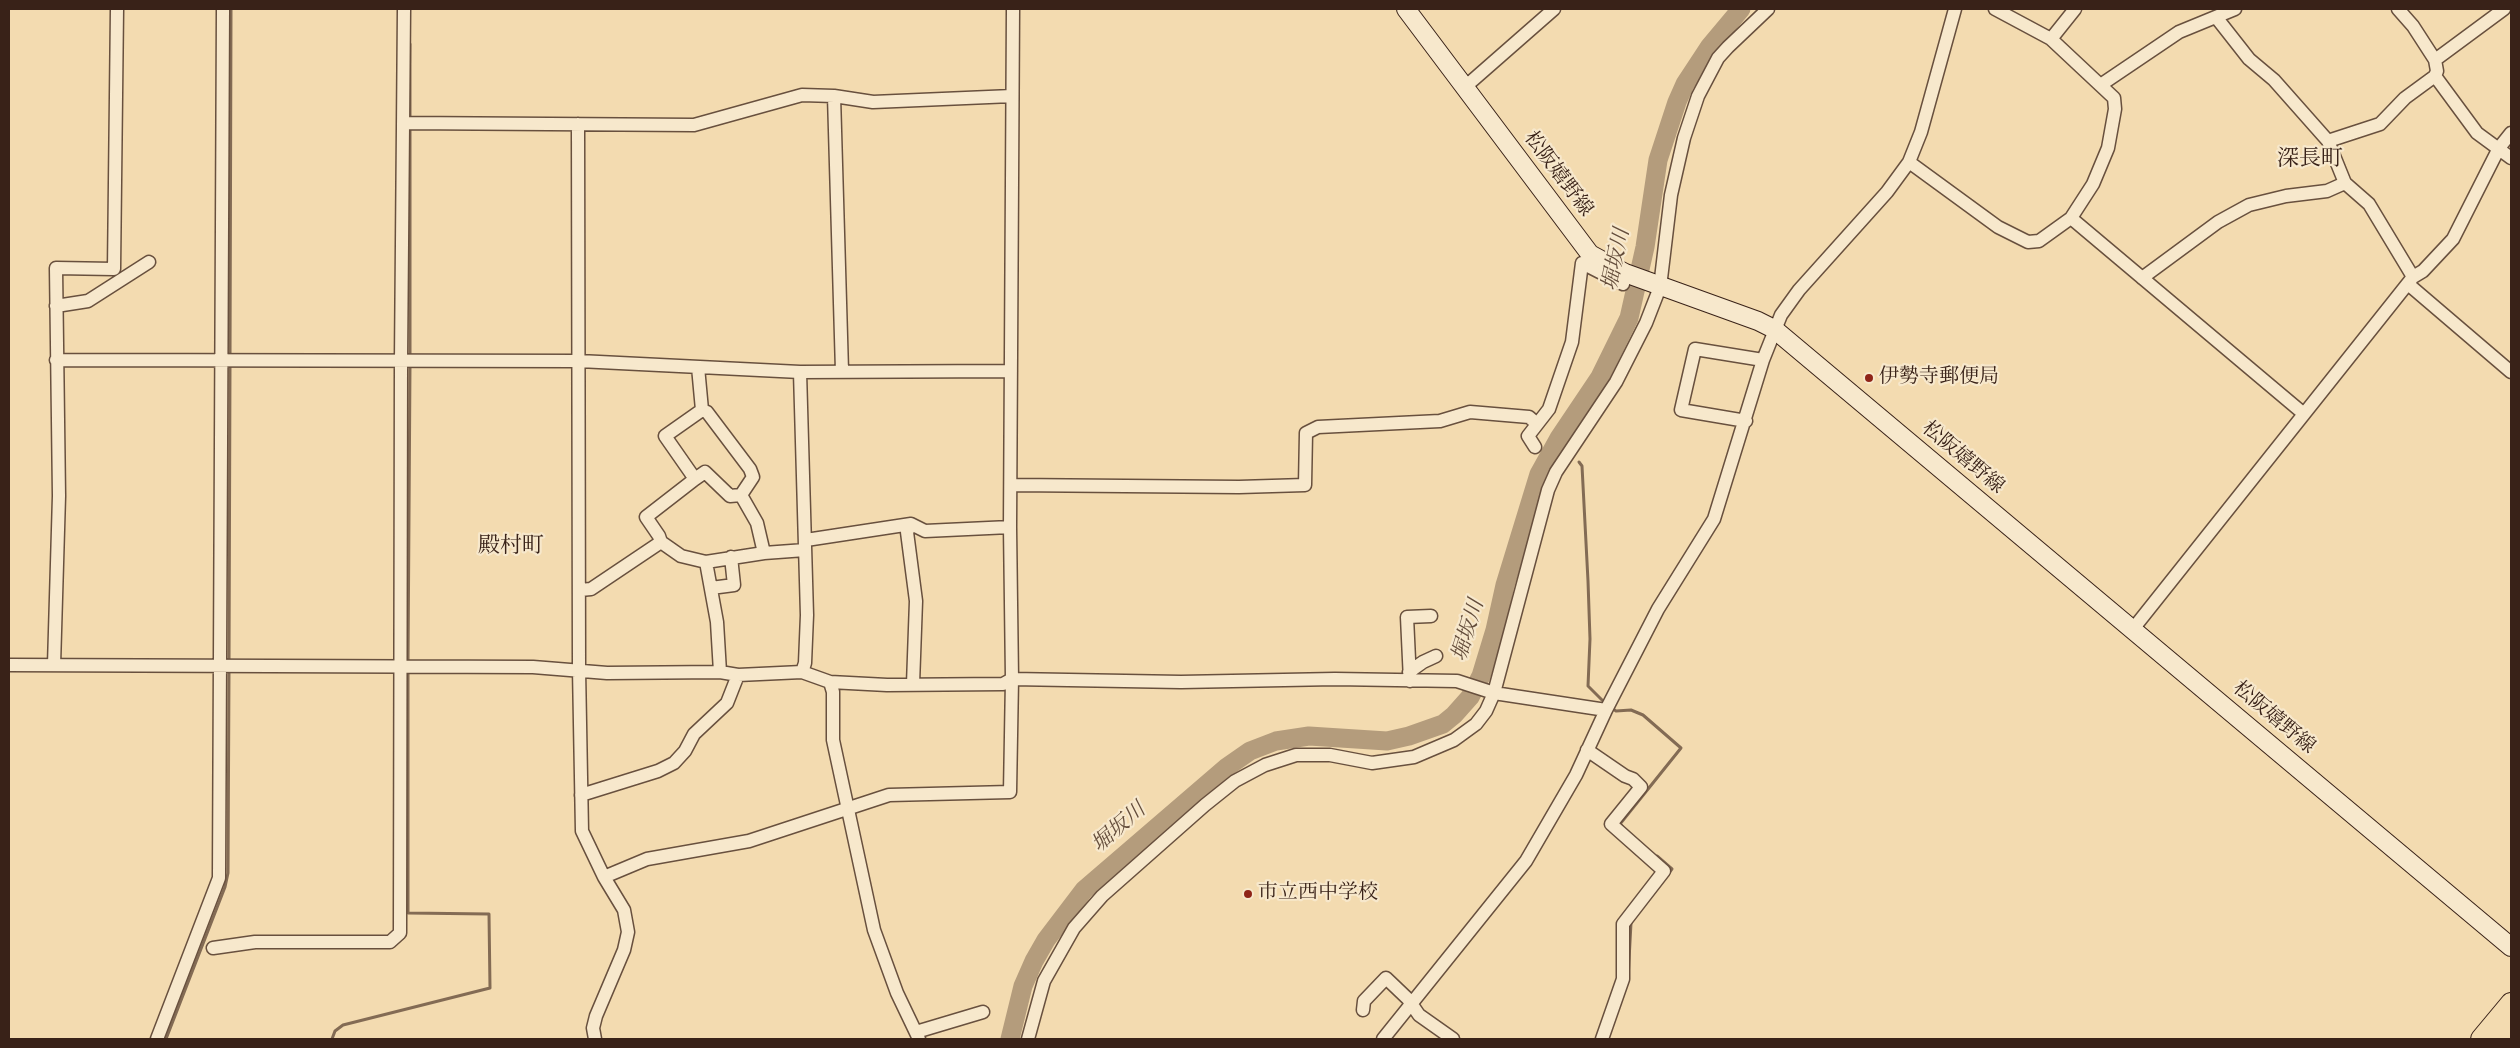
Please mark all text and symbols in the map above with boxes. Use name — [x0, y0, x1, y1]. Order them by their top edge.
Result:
street label: 松阪嬉野線 — [1517, 128, 1597, 222]
district label: 深長町 — [2277, 148, 2343, 174]
water label: 堀坂川 — [1599, 227, 1637, 293]
place label: 伊勢寺郵便局 — [1879, 366, 1999, 390]
marker: 伊勢寺郵便局 — [1863, 372, 1875, 384]
street label: 松阪嬉野線 — [1916, 418, 2008, 500]
district label: 殿村町 — [478, 535, 544, 561]
water label: 堀坂川 — [1449, 597, 1491, 665]
street label: 松阪嬉野線 — [2227, 678, 2319, 760]
water label: 堀坂川 — [1088, 799, 1152, 859]
place label: 市立西中学校 — [1258, 882, 1378, 906]
marker: 市立西中学校 — [1242, 888, 1254, 900]

